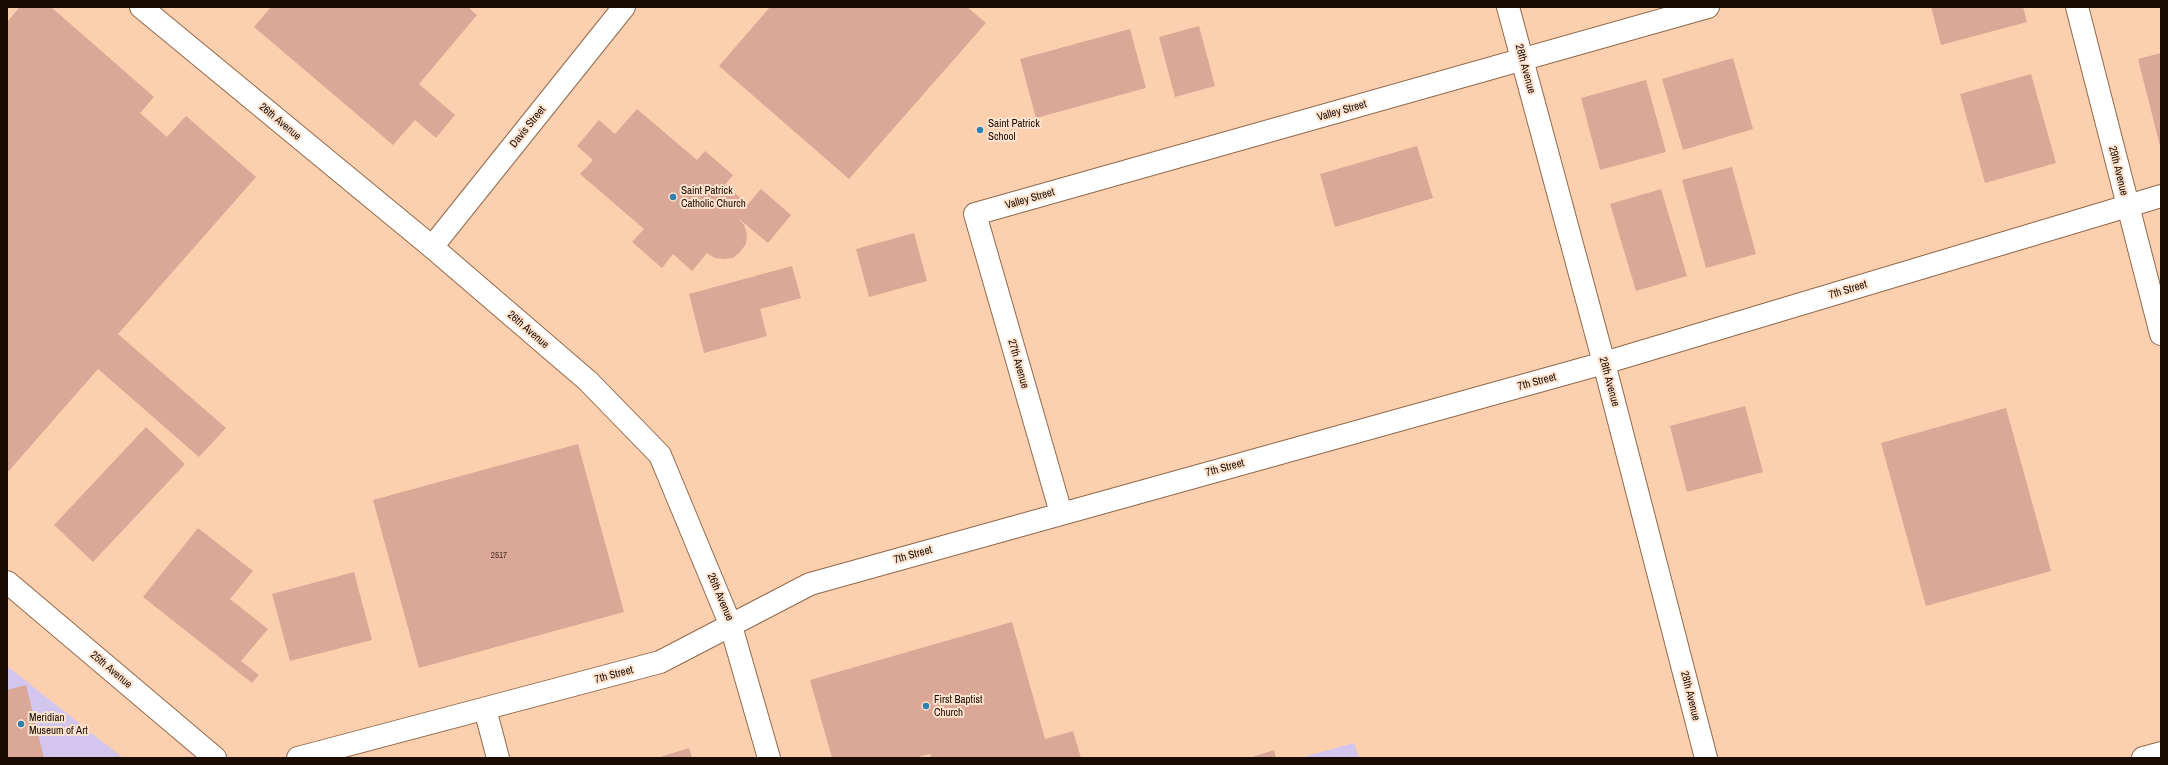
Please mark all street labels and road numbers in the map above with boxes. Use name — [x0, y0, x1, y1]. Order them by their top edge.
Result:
street label: 28th Avenue — [1512, 43, 1538, 95]
street label: Valley Street — [1316, 98, 1368, 124]
street label: 26th Avenue — [256, 101, 304, 143]
street label: Davis Street — [507, 104, 549, 150]
street label: 29th Avenue — [2105, 145, 2131, 197]
street label: Valley Street — [1004, 186, 1056, 212]
street label: 7th Street — [1827, 278, 1869, 302]
street label: 26th Avenue — [505, 308, 551, 352]
street label: 27th Avenue — [1005, 338, 1031, 390]
street label: 28th Avenue — [1596, 356, 1622, 408]
street label: 7th Street — [1516, 371, 1558, 393]
street label: 7th Street — [1204, 457, 1246, 479]
street label: 7th Street — [892, 543, 934, 567]
street label: 26th Avenue — [704, 571, 736, 623]
street label: 25th Avenue — [87, 649, 135, 691]
street label: 7th Street — [593, 664, 635, 686]
street label: 28th Avenue — [1677, 670, 1703, 722]

